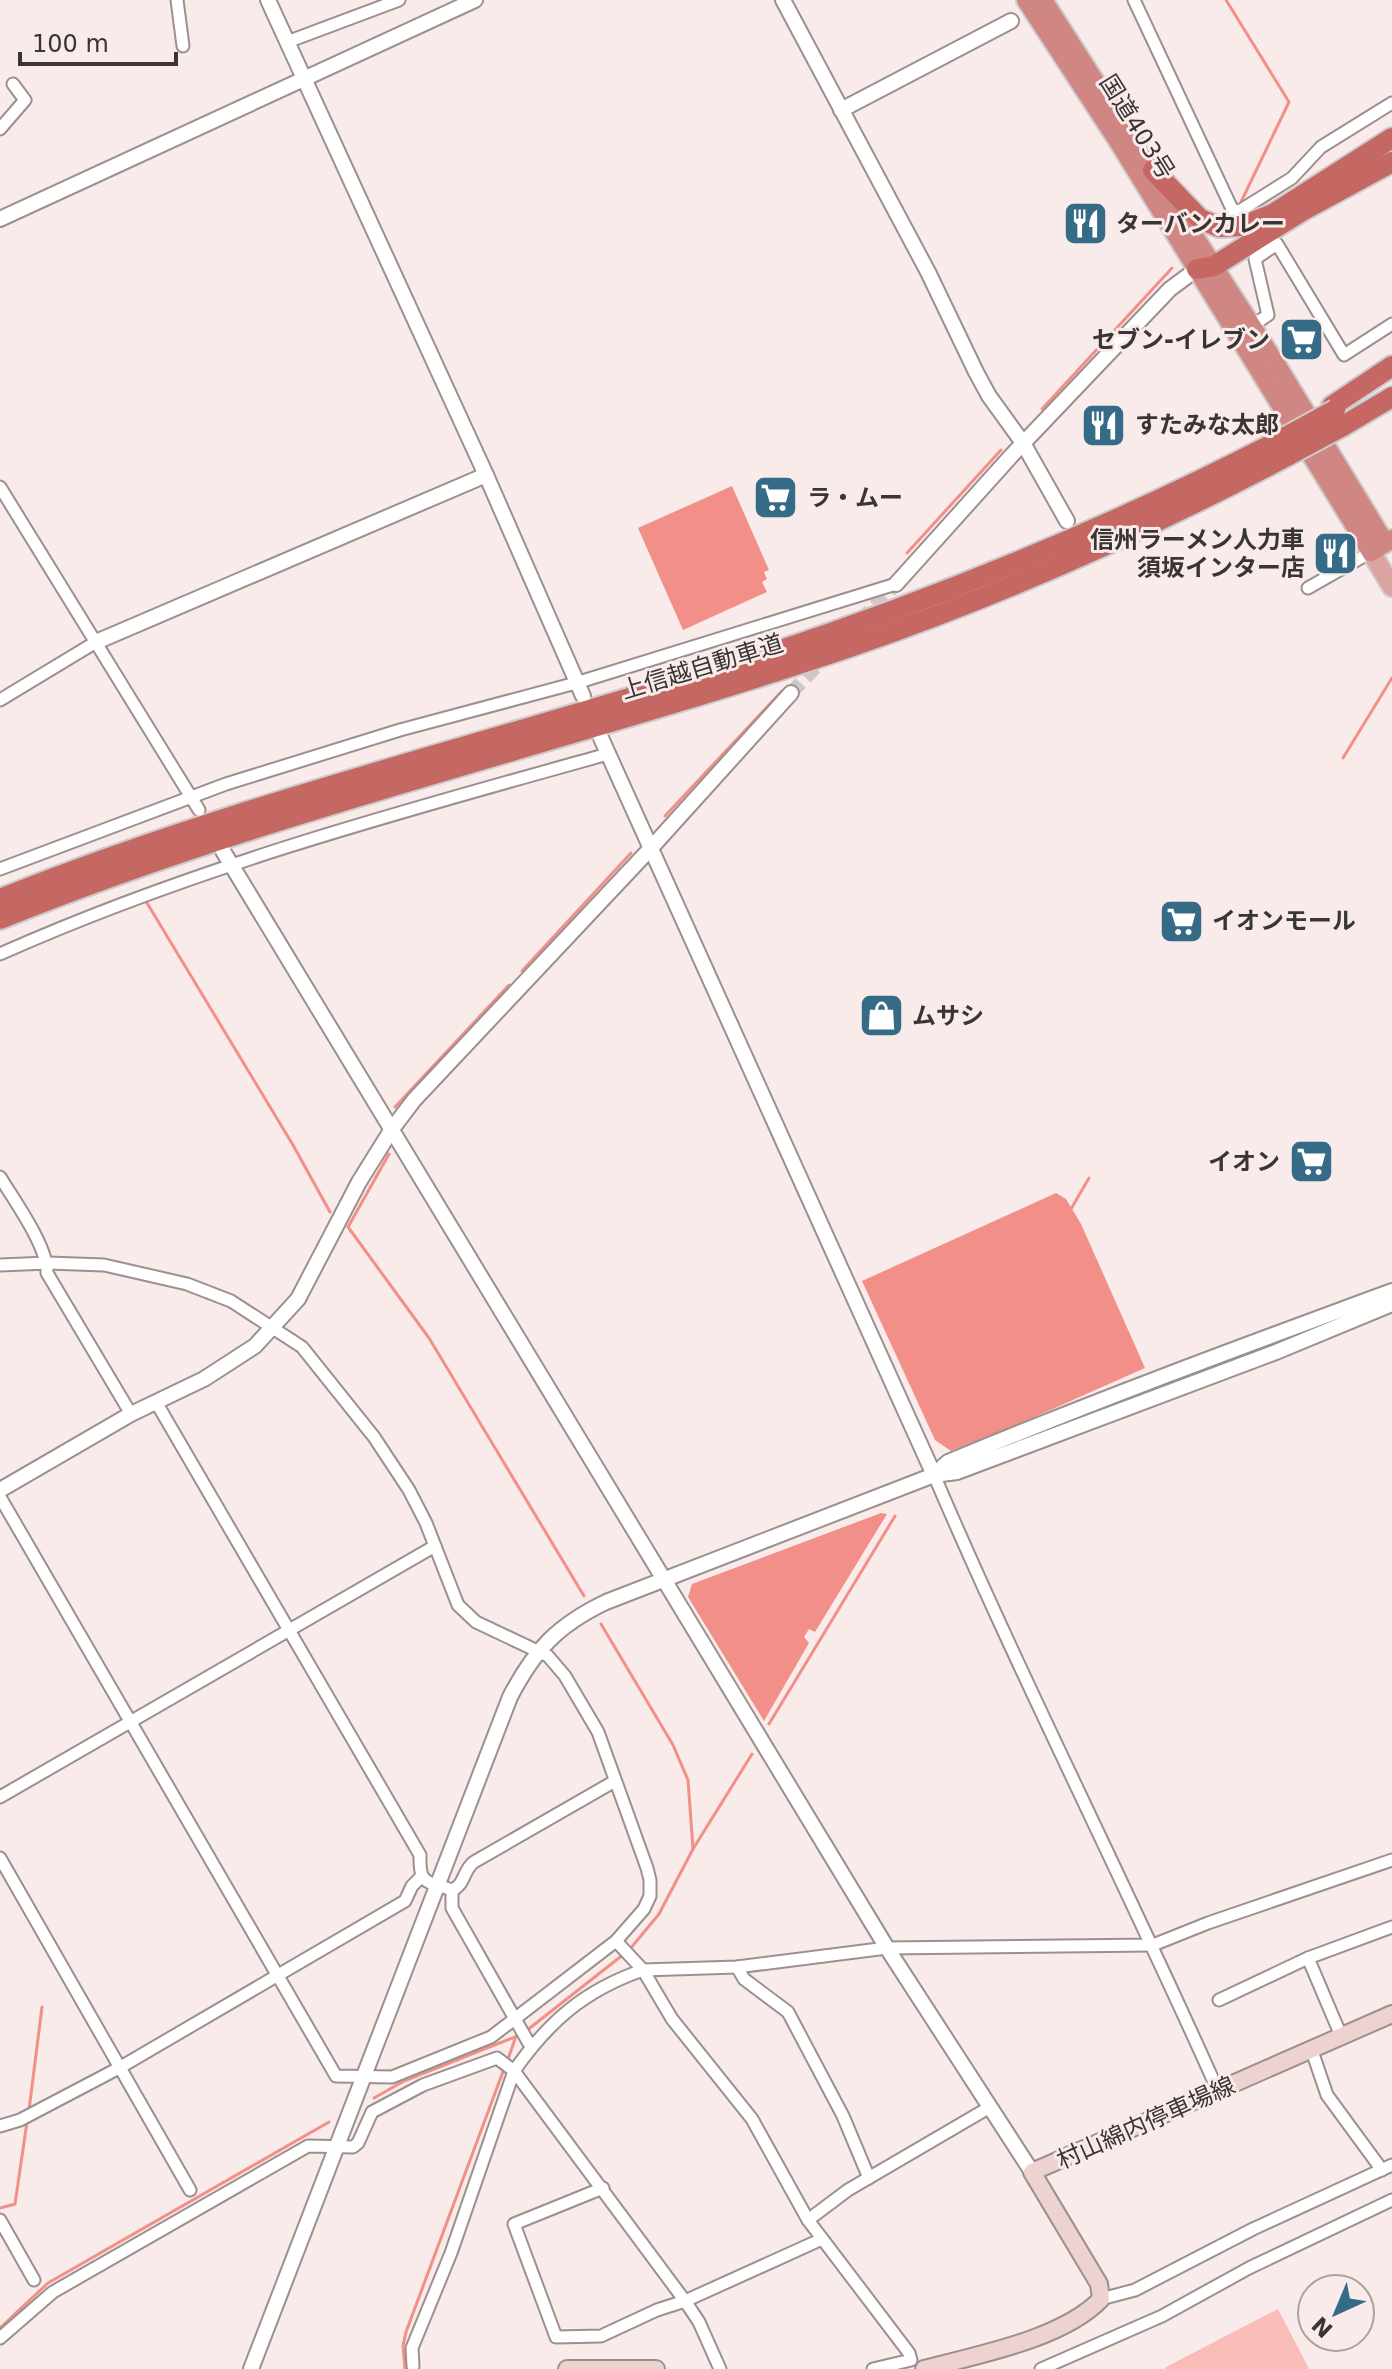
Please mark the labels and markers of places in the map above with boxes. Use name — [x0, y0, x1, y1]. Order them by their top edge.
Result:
restaurant icon: ターバンカレー — [1061, 200, 1109, 248]
place label: ターバンカレー — [1116, 210, 1285, 238]
supermarket icon: セブン-イレブン — [1277, 316, 1325, 364]
place label: セブン-イレブン — [1092, 326, 1270, 354]
restaurant icon: すたみな太郎 — [1080, 401, 1128, 449]
place label: すたみな太郎 — [1135, 411, 1279, 439]
supermarket icon: ラ・ムー — [752, 474, 800, 522]
place label: ラ・ムー — [807, 484, 903, 512]
place label: 信州ラーメン人力車 須坂インター店 — [1090, 526, 1305, 582]
restaurant icon: 信州ラーメン人力車 須坂インター店 — [1312, 530, 1360, 578]
supermarket icon: イオンモール — [1157, 897, 1205, 945]
place label: イオンモール — [1212, 907, 1356, 935]
shop icon: ムサシ — [857, 992, 905, 1040]
place label: ムサシ — [912, 1002, 984, 1030]
supermarket icon: イオン — [1287, 1138, 1335, 1186]
place label: イオン — [1208, 1148, 1280, 1176]

